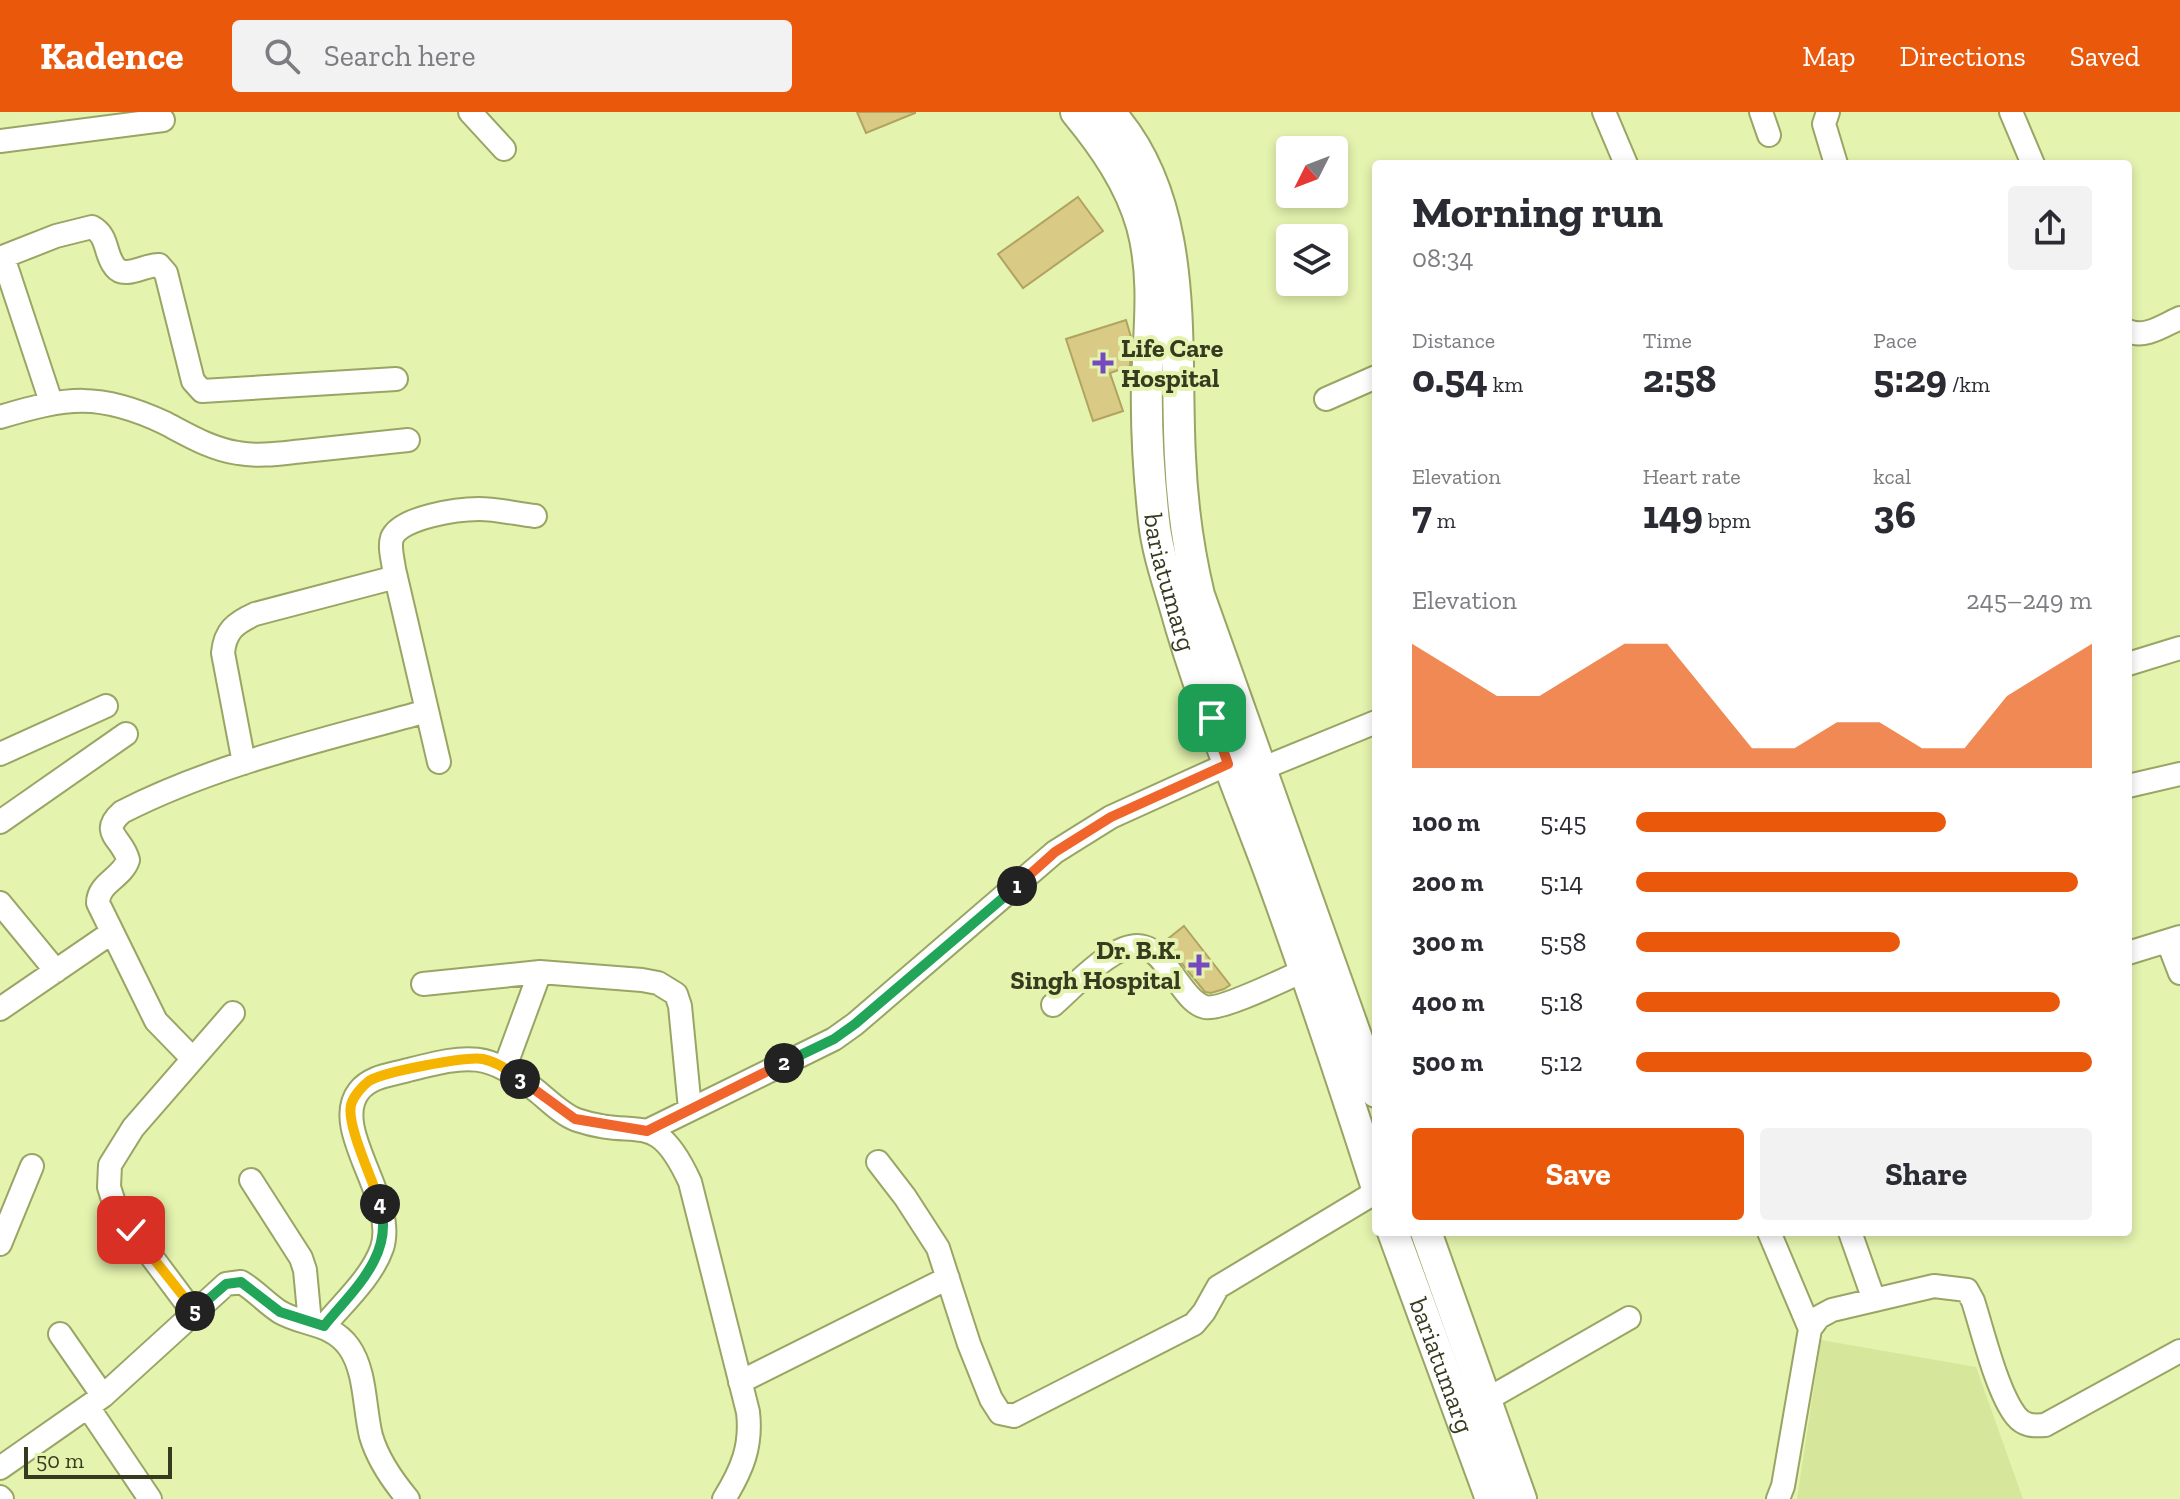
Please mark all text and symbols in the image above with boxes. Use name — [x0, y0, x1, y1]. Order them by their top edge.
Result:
search box — [232, 20, 792, 92]
text: Kadence — [40, 33, 184, 79]
icon: search — [260, 34, 304, 78]
text: Search here — [324, 38, 476, 74]
text: Map — [1802, 40, 1855, 73]
text: Directions — [1899, 40, 2026, 73]
text: Saved — [2070, 40, 2140, 73]
north arrow — [1276, 136, 1348, 208]
map controls — [1276, 136, 1348, 296]
text: Morning run — [1412, 185, 1663, 238]
button: share — [2008, 186, 2092, 270]
button: layers — [1276, 224, 1348, 296]
text: 08:34 — [1412, 242, 1474, 274]
text: Distance — [1412, 327, 1495, 354]
text: Time — [1643, 327, 1692, 354]
text: Pace — [1873, 327, 1917, 354]
place label: Life Care Hospital — [1121, 332, 1224, 394]
marker: Life Care Hospital — [1092, 352, 1114, 374]
text: 0.54 — [1412, 354, 1488, 402]
text: 2:58 — [1643, 354, 1717, 402]
text: 5:29 — [1873, 354, 1947, 402]
text: km — [1488, 371, 1523, 398]
text: /km — [1947, 371, 1990, 398]
text: Elevation — [1412, 463, 1501, 490]
text: Heart rate — [1643, 463, 1741, 490]
text: kcal — [1873, 463, 1911, 490]
text: 7 — [1412, 490, 1432, 538]
text: 149 — [1643, 490, 1703, 538]
text: 36 — [1873, 490, 1916, 538]
text: m — [1432, 507, 1456, 534]
text: bpm — [1703, 507, 1751, 534]
street label: bariatumarg — [1137, 511, 1203, 655]
text: Elevation — [1412, 584, 1517, 616]
text: 245–249 m — [1966, 584, 2092, 616]
pin — [1178, 684, 1246, 752]
icon: arrive — [1190, 696, 1234, 740]
text: 100 m — [1412, 806, 1480, 838]
text: 5:45 — [1540, 806, 1586, 838]
pin: 1 — [997, 866, 1037, 906]
text: 200 m — [1412, 866, 1484, 898]
text: 5:14 — [1540, 866, 1583, 898]
text: 1 — [1013, 872, 1021, 899]
text: 300 m — [1412, 926, 1483, 958]
text: 5:58 — [1540, 926, 1586, 958]
place label: Dr. B.K. Singh Hospital — [1010, 934, 1181, 996]
marker: Dr. B.K. Singh Hospital — [1188, 954, 1210, 976]
text: 400 m — [1412, 986, 1484, 1018]
text: 5:18 — [1540, 986, 1583, 1018]
pin: 2 — [764, 1043, 804, 1083]
text: 500 m — [1412, 1046, 1483, 1078]
text: 5:12 — [1540, 1046, 1583, 1078]
text: 2 — [778, 1049, 790, 1076]
pin: 3 — [500, 1059, 540, 1099]
text: 3 — [514, 1065, 526, 1092]
button: Save — [1412, 1128, 1744, 1220]
button: Share — [1760, 1128, 2092, 1220]
pin: 4 — [360, 1184, 400, 1224]
text: 4 — [374, 1190, 386, 1217]
pin — [97, 1196, 165, 1264]
icon: check — [109, 1208, 153, 1252]
pin: 5 — [175, 1291, 215, 1331]
street label: bariatumarg — [1402, 1292, 1481, 1437]
text: 5 — [189, 1297, 201, 1324]
scale bar — [24, 1443, 172, 1479]
text: 50 m — [36, 1447, 84, 1474]

